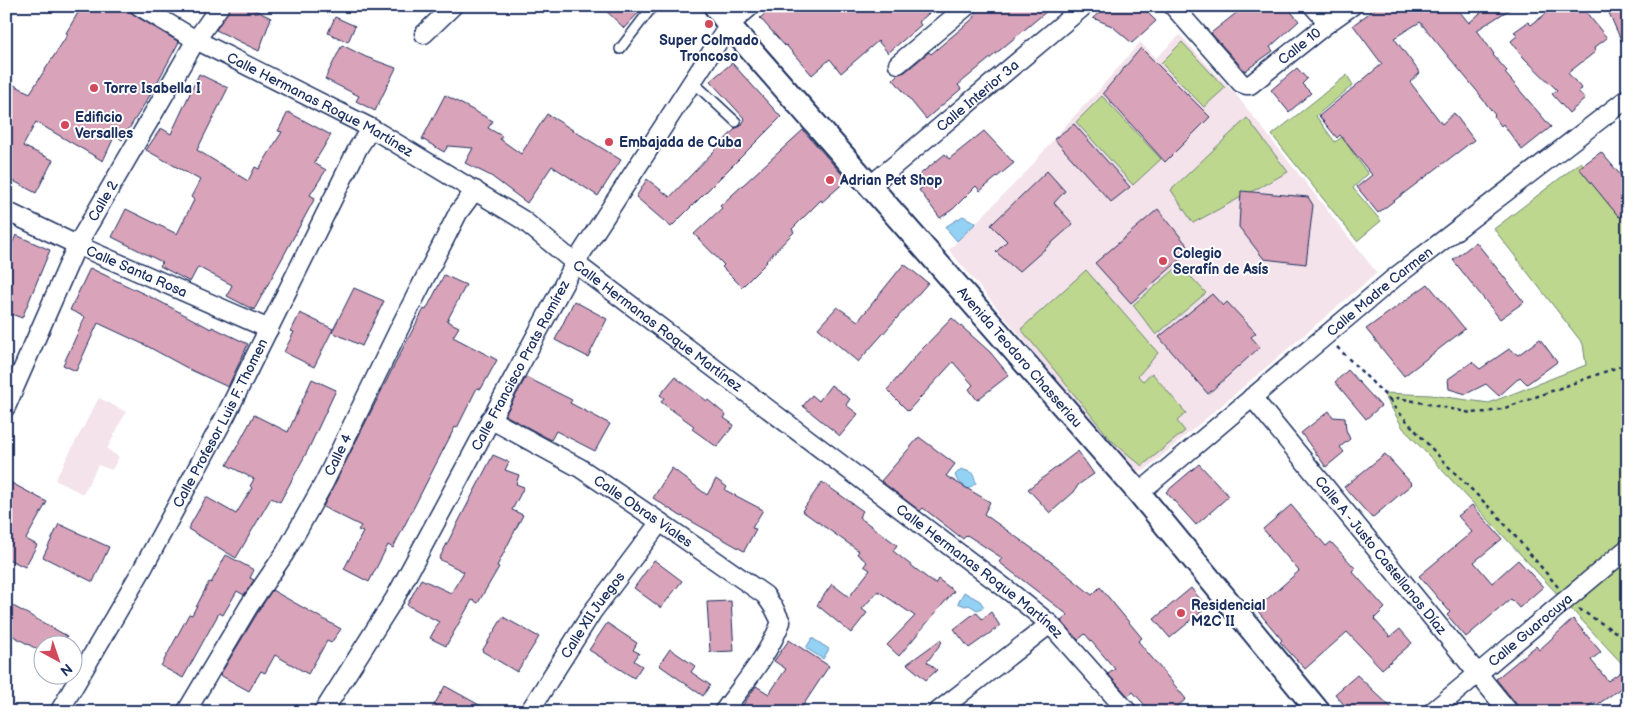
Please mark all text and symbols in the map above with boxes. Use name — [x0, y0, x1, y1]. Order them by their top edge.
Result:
marker: Super Colmado Troncoso — [703, 18, 715, 30]
street label: Calle 10 — [1274, 24, 1324, 68]
place label: Super Colmado Troncoso — [659, 32, 759, 65]
street label: Calle Hermanas Roque Martínez — [224, 48, 416, 160]
street label: Calle Interior 3a — [933, 56, 1022, 135]
place label: Torre Isabella I — [104, 80, 201, 97]
marker: Torre Isabella I — [88, 82, 100, 94]
place label: Edificio Versalles — [75, 109, 133, 142]
marker: Edificio Versalles — [59, 119, 71, 131]
place label: Embajada de Cuba — [619, 134, 742, 151]
marker: Embajada de Cuba — [603, 136, 615, 148]
place label: Adrian Pet Shop — [839, 172, 942, 189]
marker: Adrian Pet Shop — [824, 174, 836, 186]
street label: Calle 2 — [84, 177, 122, 224]
street label: Calle Santa Rosa — [84, 242, 190, 301]
street label: Calle Madre Carmen — [1323, 243, 1436, 340]
place label: Colegio Serafín de Asís — [1173, 245, 1269, 278]
marker: Colegio Serafín de Asís — [1157, 255, 1169, 267]
street label: Calle Hermanas Roque Martínez — [570, 256, 746, 395]
street label: Calle Francisco Prats Ramírez — [467, 277, 573, 453]
street label: Avenida Teodoro Chasseriau — [954, 283, 1086, 431]
street label: Calle Profesor Luis F. Thomen — [169, 336, 271, 510]
street label: Calle 4 — [320, 430, 355, 479]
street label: Calle Obras Viales — [591, 471, 696, 551]
street label: Calle A - Justo Castellanos Díaz — [1311, 473, 1451, 638]
street label: Calle Hermanas Roque Martínez — [893, 500, 1067, 642]
street label: Calle XII Juegos — [557, 568, 628, 661]
street label: Calle Guarocuya — [1485, 590, 1576, 670]
place label: Residencial M2C II — [1191, 597, 1266, 630]
marker: Residencial M2C II — [1175, 607, 1187, 619]
north arrow — [32, 636, 82, 686]
text: N — [57, 660, 76, 679]

